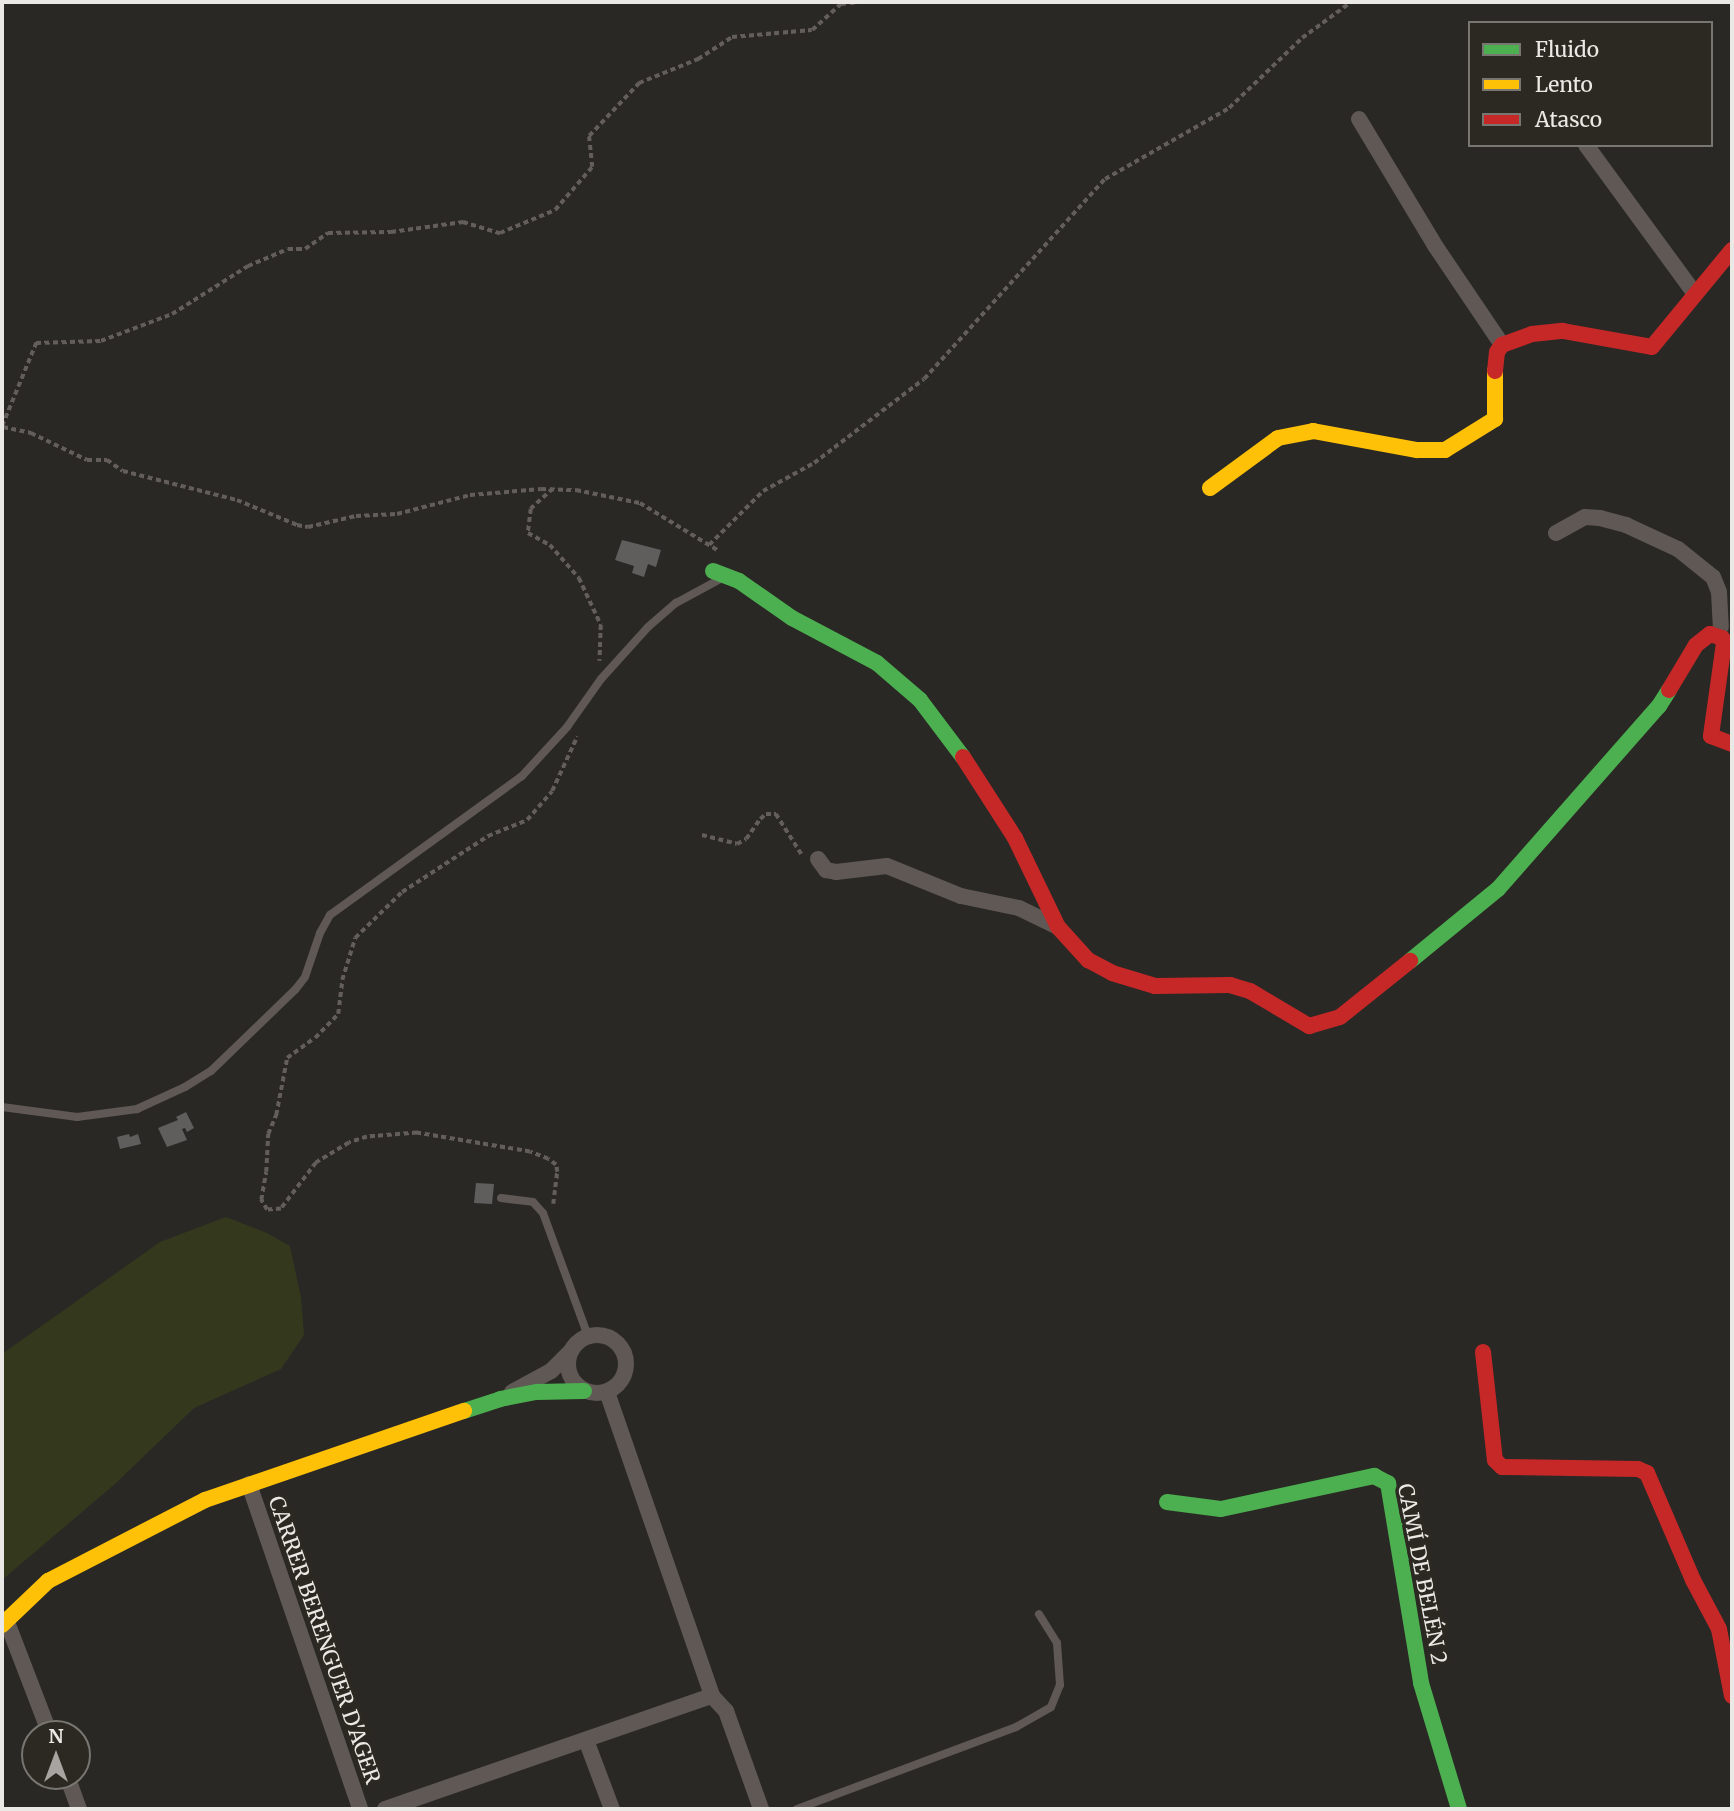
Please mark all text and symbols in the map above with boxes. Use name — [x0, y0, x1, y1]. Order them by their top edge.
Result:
legend — [1468, 21, 1713, 147]
text: Fluido — [1535, 36, 1599, 63]
text: Lento — [1535, 71, 1593, 98]
text: Atasco — [1535, 106, 1602, 133]
street label: CAMÍ DE BELÉN 2 — [1392, 1481, 1452, 1667]
street label: CARRER BERENGUER D'AGER — [263, 1493, 385, 1787]
north arrow — [21, 1720, 91, 1790]
text: N — [48, 1724, 64, 1748]

